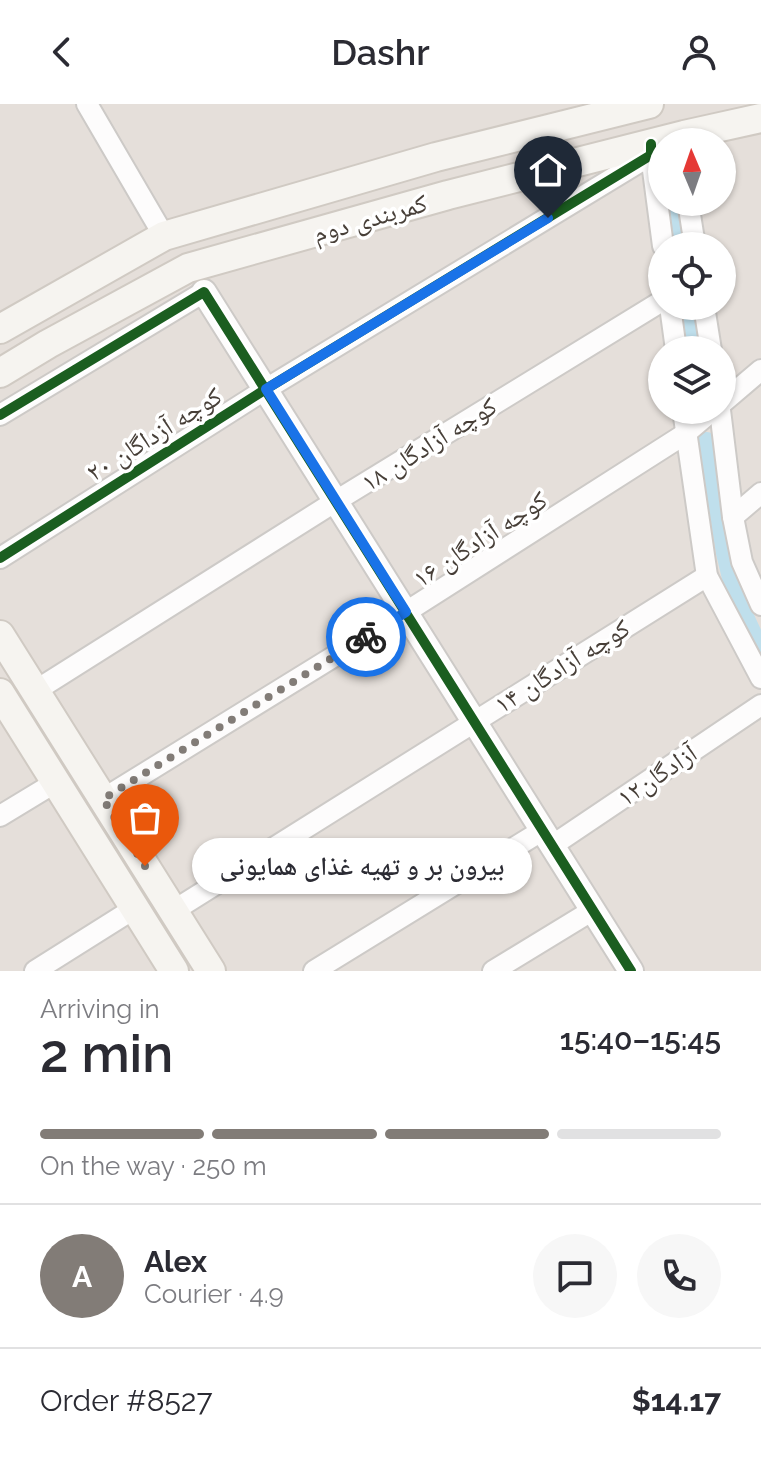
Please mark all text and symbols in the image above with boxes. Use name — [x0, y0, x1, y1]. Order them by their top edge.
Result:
icon: back — [40, 30, 84, 74]
icon: person — [677, 30, 721, 74]
text: Dashr — [331, 31, 430, 73]
north arrow — [648, 128, 736, 216]
map controls — [648, 128, 736, 424]
pin — [514, 136, 582, 218]
icon: home — [526, 148, 570, 192]
street label: کمربندی دوم — [309, 187, 432, 251]
button: locate — [648, 232, 736, 320]
button: layers — [648, 336, 736, 424]
street label: کوچه آزداگان ۲۰ — [81, 380, 228, 488]
street label: کوچه آزادگان ۱۸ — [356, 390, 503, 498]
street label: کوچه آزادگان ۱۶ — [407, 484, 553, 594]
courier — [326, 597, 406, 677]
street label: کوچه آزادگان ۱۴ — [489, 612, 636, 720]
icon: bike — [344, 615, 388, 659]
street label: ۱۲آزادگان — [612, 737, 704, 813]
pin — [111, 784, 179, 866]
icon: bag — [123, 796, 167, 840]
callout: بیرون بر و تهیه غذای همایونی — [193, 838, 533, 894]
text: بیرون بر و تهیه غذای همایونی — [220, 851, 504, 881]
text: Arriving in — [40, 994, 160, 1024]
text: 15:40–15:45 — [560, 1022, 721, 1057]
text: 2 min — [40, 1023, 173, 1084]
text: On the way · 250 m — [40, 1151, 267, 1181]
button: chat — [533, 1234, 617, 1318]
button: phone — [637, 1234, 721, 1318]
text: Alex — [144, 1244, 207, 1279]
text: A — [72, 1259, 92, 1294]
text: Courier · 4.9 — [144, 1279, 284, 1309]
text: Order #8527 — [40, 1383, 213, 1418]
text: $14.17 — [632, 1383, 721, 1418]

